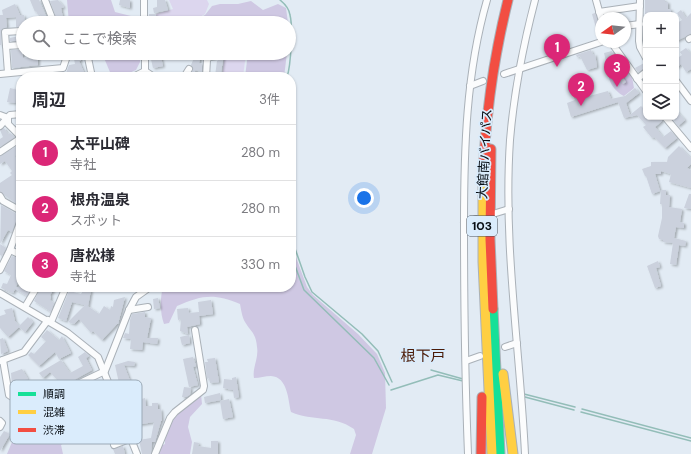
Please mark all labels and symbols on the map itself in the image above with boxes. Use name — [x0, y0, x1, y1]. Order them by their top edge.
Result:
north arrow — [595, 12, 631, 48]
pin: 1 — [544, 34, 570, 67]
pin: 3 — [604, 54, 630, 87]
pin: 2 — [568, 73, 594, 106]
street label: 大館南バイパス — [474, 108, 495, 200]
your location — [354, 188, 374, 208]
road number: 103 — [467, 216, 497, 236]
district label: 根下戸 — [400, 346, 446, 366]
legend — [10, 380, 142, 444]
text: 順調 — [43, 387, 65, 401]
text: 混雑 — [43, 405, 65, 419]
text: 渋滞 — [43, 423, 65, 437]

